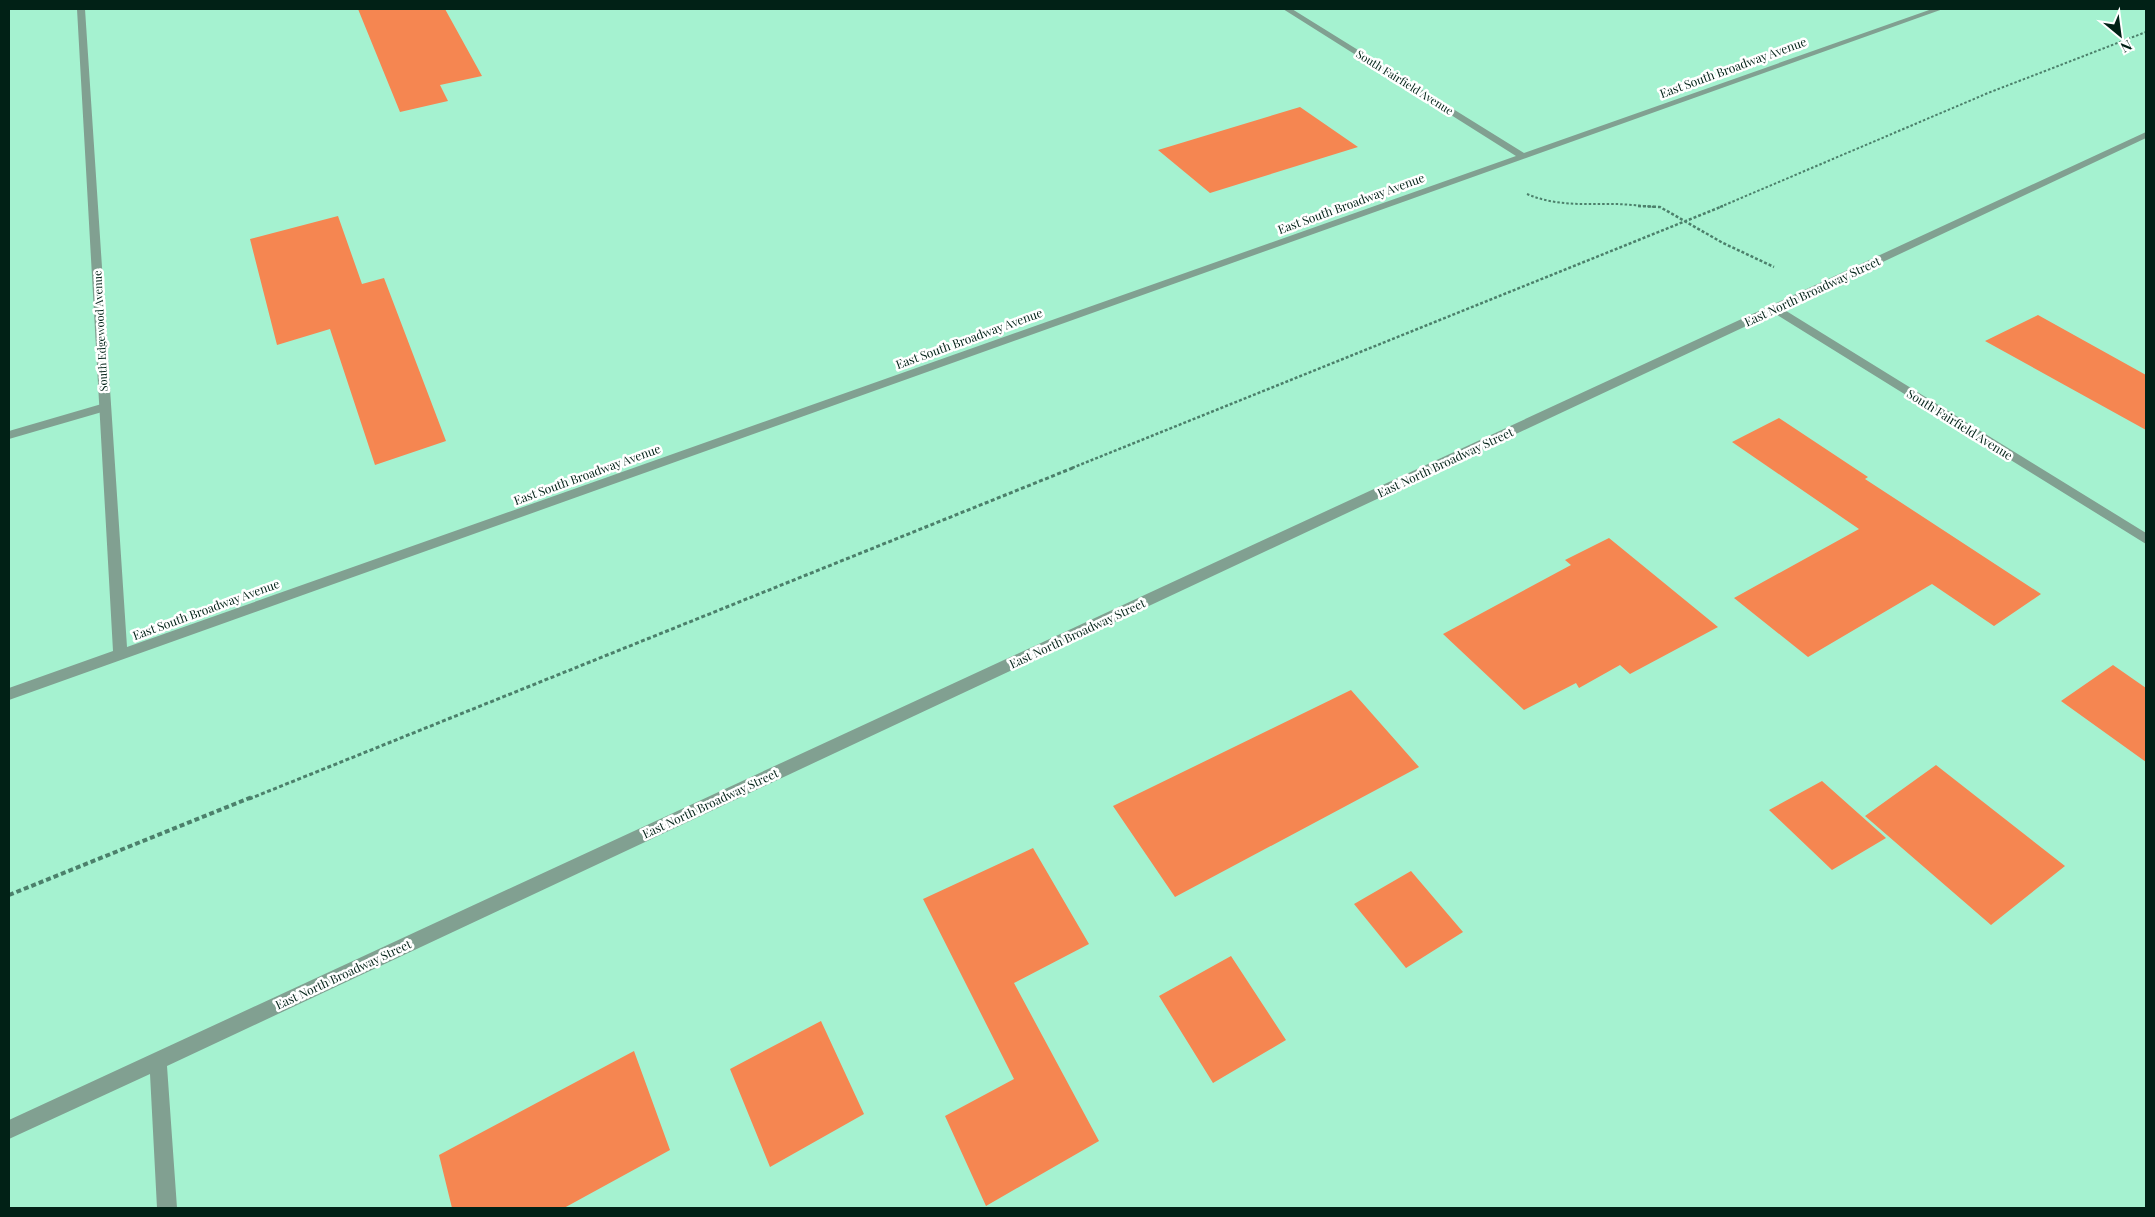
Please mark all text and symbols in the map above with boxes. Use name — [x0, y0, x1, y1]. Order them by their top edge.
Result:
north arrow — [2095, 10, 2145, 60]
street label: East South Broadway Avenue — [1657, 33, 1809, 101]
text: N — [2118, 36, 2136, 58]
street label: South Fairfield Avenue — [1354, 46, 1457, 118]
street label: East South Broadway Avenue — [1275, 169, 1427, 237]
street label: East North Broadway Street — [1741, 252, 1883, 330]
street label: South Edgewood Avenue — [89, 270, 111, 392]
street label: East South Broadway Avenue — [893, 304, 1045, 372]
street label: South Fairfield Avenue — [1904, 385, 2016, 463]
street label: East North Broadway Street — [1374, 423, 1516, 501]
street label: East South Broadway Avenue — [511, 440, 663, 508]
street label: East South Broadway Avenue — [130, 575, 282, 643]
street label: East North Broadway Street — [1006, 594, 1148, 672]
street label: East North Broadway Street — [639, 764, 781, 842]
street label: East North Broadway Street — [272, 935, 414, 1013]

